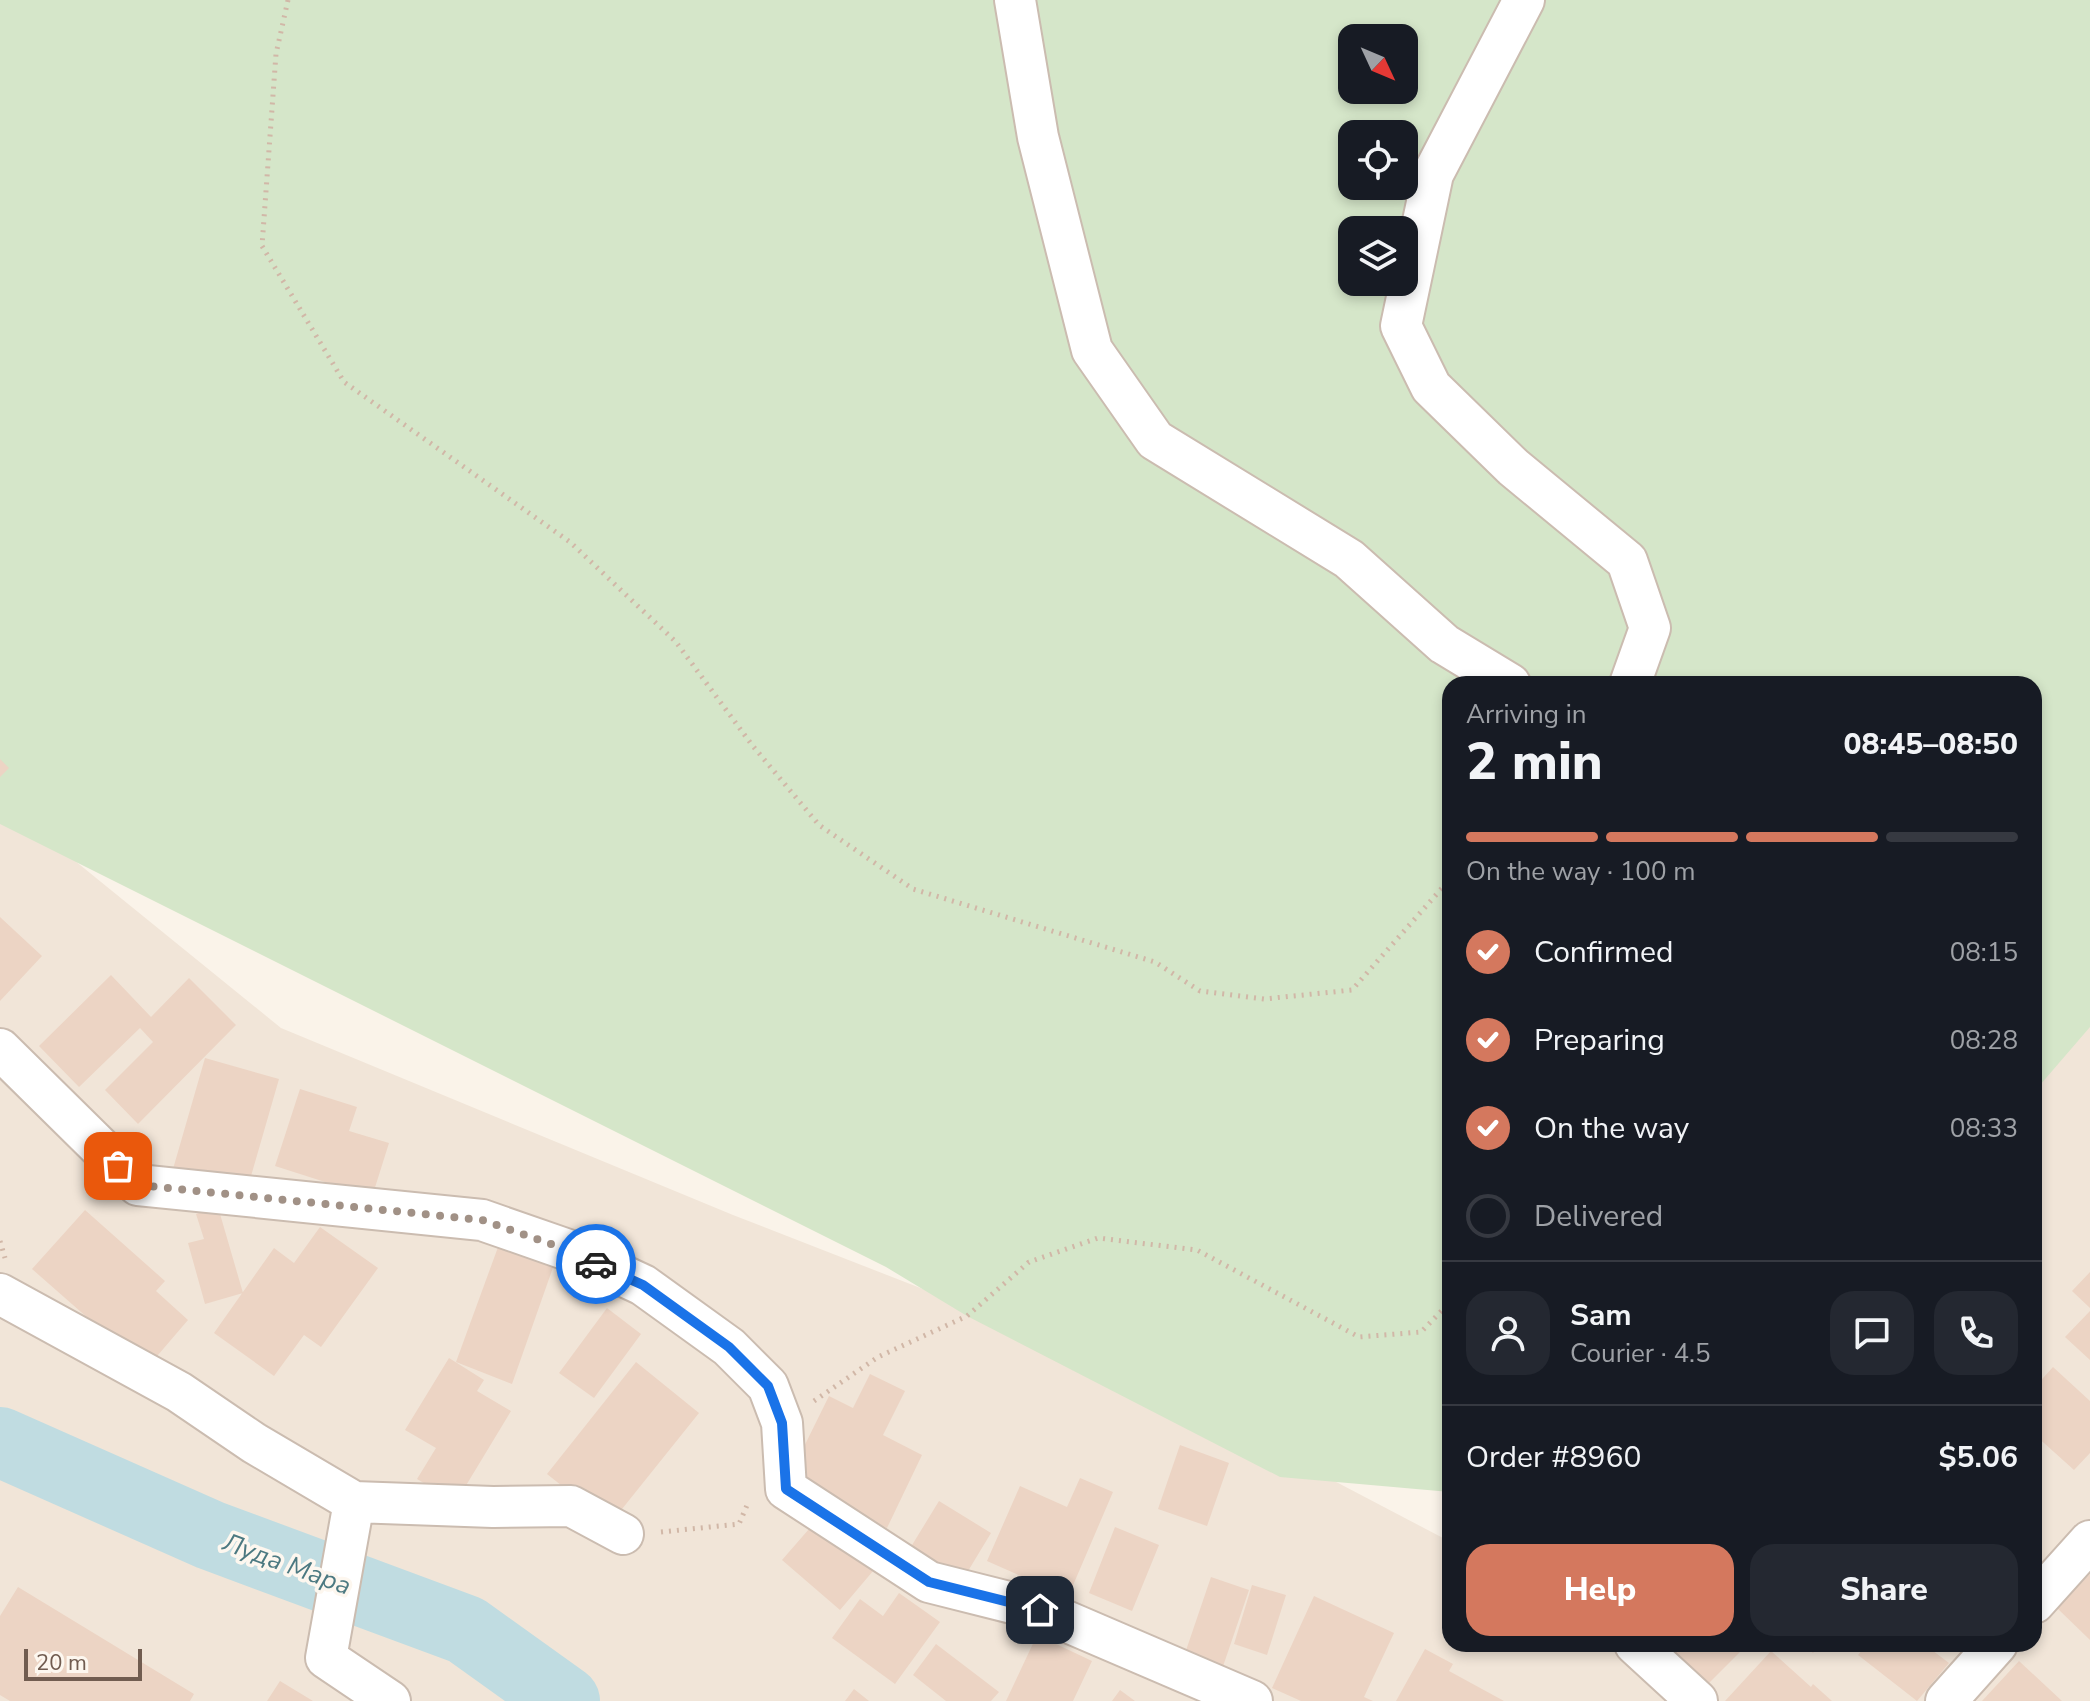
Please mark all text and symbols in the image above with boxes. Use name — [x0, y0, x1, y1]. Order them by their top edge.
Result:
north arrow — [1338, 24, 1418, 104]
map controls — [1338, 24, 1418, 296]
button: locate — [1338, 120, 1418, 200]
button: layers — [1338, 216, 1418, 296]
text: Arriving in — [1466, 697, 1587, 732]
text: 08:45–08:50 — [1843, 724, 2018, 765]
text: 2 min — [1466, 726, 1603, 797]
text: On the way · 100 m — [1466, 854, 1695, 889]
icon: check — [1466, 930, 1510, 974]
text: Confirmed — [1534, 932, 1674, 973]
text: 08:15 — [1950, 935, 2018, 970]
icon: check — [1466, 1018, 1510, 1062]
text: Preparing — [1534, 1020, 1665, 1061]
text: 08:28 — [1950, 1023, 2018, 1058]
icon: check — [1466, 1106, 1510, 1150]
text: On the way — [1534, 1108, 1689, 1149]
text: 08:33 — [1950, 1111, 2018, 1146]
pin — [84, 1132, 152, 1200]
icon: bag — [96, 1144, 140, 1188]
text: Delivered — [1534, 1196, 1663, 1237]
courier — [556, 1224, 636, 1304]
icon: car — [574, 1242, 618, 1286]
button: person — [1466, 1291, 1550, 1375]
button: chat — [1830, 1291, 1914, 1375]
button: phone — [1934, 1291, 2018, 1375]
text: Sam — [1570, 1295, 1632, 1336]
text: Courier · 4.5 — [1570, 1336, 1711, 1371]
text: Order #8960 — [1466, 1437, 1641, 1478]
text: $5.06 — [1939, 1437, 2018, 1478]
water label: Луда Мара — [217, 1524, 356, 1603]
button: Help — [1466, 1544, 1734, 1636]
button: Share — [1750, 1544, 2018, 1636]
pin — [1006, 1576, 1074, 1644]
icon: home — [1018, 1588, 1062, 1632]
scale bar — [24, 1645, 142, 1681]
text: 20 m — [36, 1648, 87, 1678]

